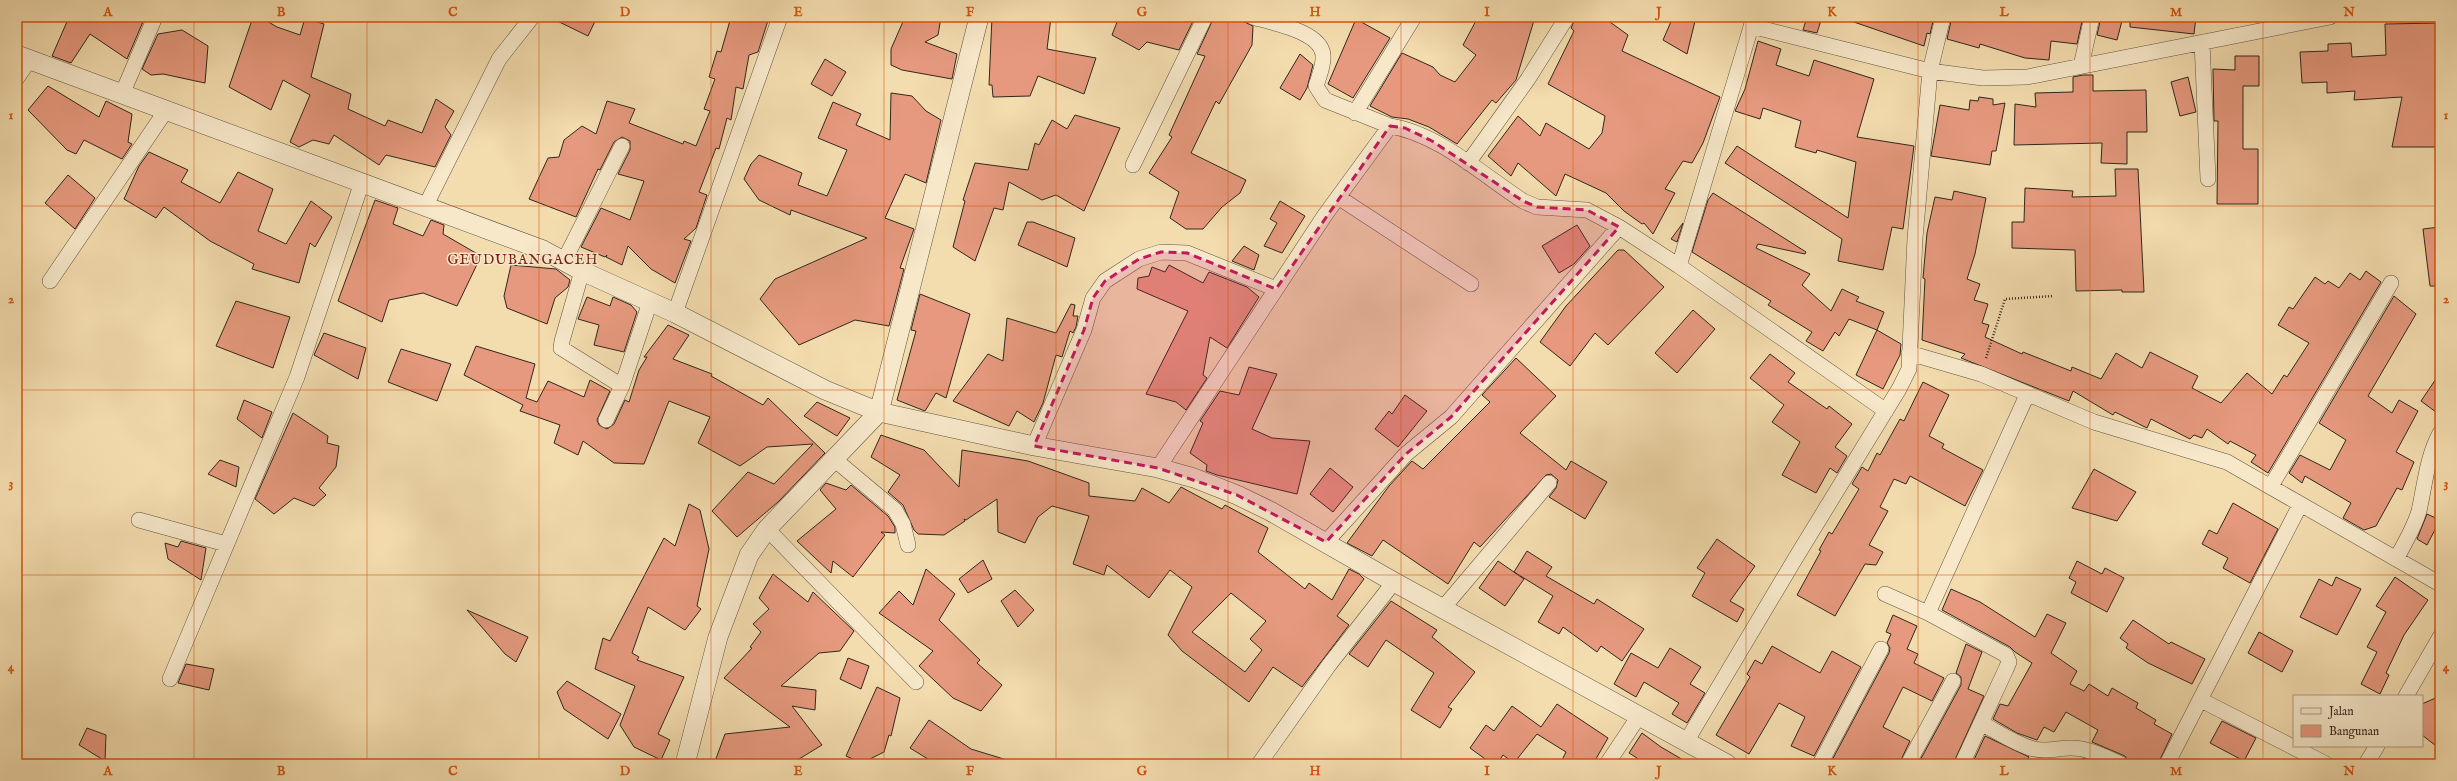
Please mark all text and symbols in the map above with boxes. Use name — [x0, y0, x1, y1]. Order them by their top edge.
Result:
text: A — [103, 4, 114, 21]
text: B — [277, 4, 286, 21]
text: C — [448, 4, 458, 21]
text: D — [620, 4, 631, 21]
text: E — [793, 4, 803, 21]
text: F — [966, 4, 975, 21]
text: G — [1137, 4, 1148, 21]
text: H — [1309, 4, 1321, 21]
text: I — [1484, 4, 1490, 21]
text: J — [1654, 4, 1662, 21]
text: K — [1827, 4, 1837, 21]
text: L — [1998, 4, 2009, 21]
text: M — [2170, 4, 2183, 21]
text: N — [2342, 4, 2355, 21]
text: 1 — [9, 107, 14, 124]
text: 1 — [2444, 107, 2449, 124]
district label: GEUDUBANGACEH — [447, 251, 599, 269]
text: 2 — [8, 291, 14, 308]
text: 2 — [2443, 291, 2449, 308]
text: 3 — [9, 475, 14, 492]
text: 3 — [2444, 475, 2449, 492]
text: 4 — [8, 659, 15, 676]
text: 4 — [2443, 659, 2450, 676]
legend — [2293, 695, 2423, 747]
text: Jalan — [2327, 704, 2354, 720]
text: Bangunan — [2329, 724, 2380, 739]
text: A — [103, 763, 114, 780]
text: B — [277, 763, 286, 780]
text: C — [448, 763, 458, 780]
text: D — [620, 763, 631, 780]
text: E — [793, 763, 803, 780]
text: F — [966, 763, 975, 780]
text: G — [1137, 763, 1148, 780]
text: H — [1309, 763, 1321, 780]
text: I — [1484, 763, 1490, 780]
text: J — [1654, 763, 1662, 780]
text: K — [1827, 763, 1837, 780]
text: L — [1998, 763, 2009, 780]
text: M — [2170, 763, 2183, 780]
text: N — [2342, 763, 2355, 780]

